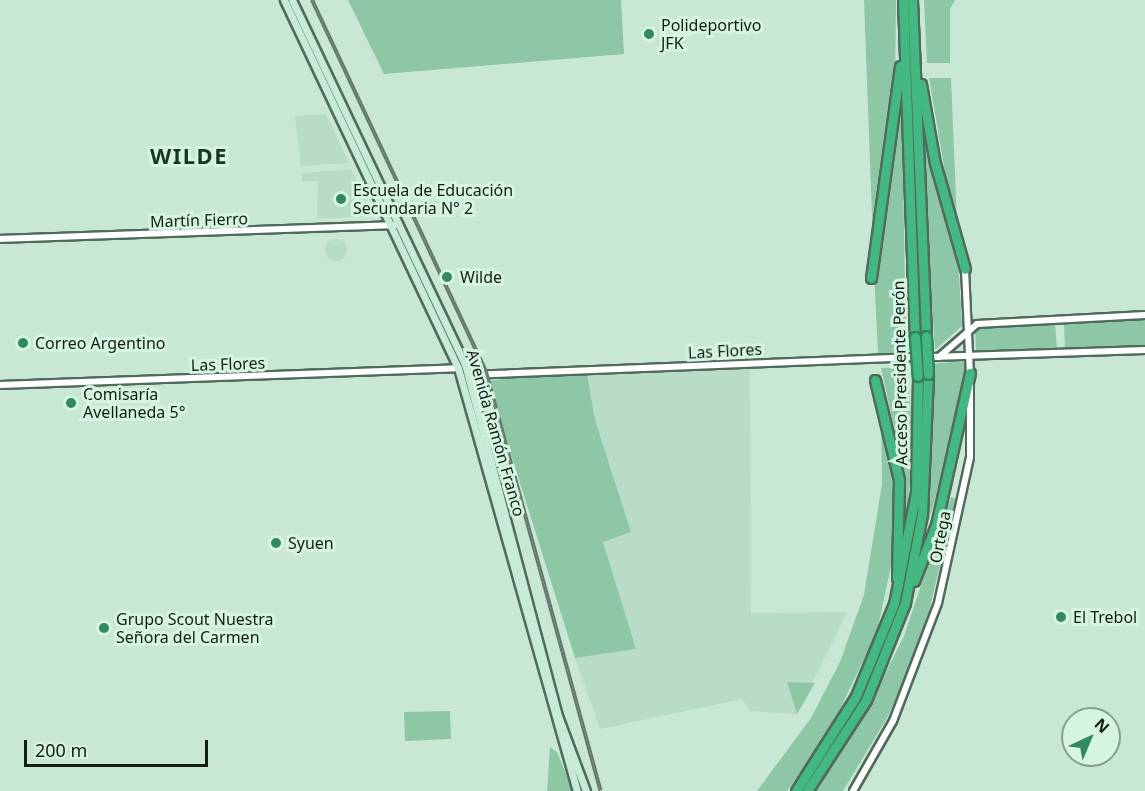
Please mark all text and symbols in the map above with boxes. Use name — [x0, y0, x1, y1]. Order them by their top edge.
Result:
place label: Polideportivo JFK — [661, 15, 761, 53]
marker: Polideportivo JFK — [642, 27, 656, 41]
district label: WILDE — [150, 143, 228, 169]
place label: Escuela de Educación Secundaria N° 2 — [353, 180, 513, 218]
marker: Escuela de Educación Secundaria N° 2 — [334, 192, 348, 206]
street label: Martín Fierro — [150, 209, 248, 231]
place label: Wilde — [460, 267, 502, 287]
marker: Wilde — [438, 268, 456, 286]
street label: Acceso Presidente Perón — [889, 280, 911, 466]
place label: Correo Argentino — [35, 333, 165, 353]
marker: Correo Argentino — [16, 336, 30, 350]
street label: Las Flores — [687, 339, 763, 363]
street label: Avenida Ramón Franco — [463, 347, 529, 519]
street label: Las Flores — [191, 353, 265, 375]
place label: Comisaría Avellaneda 5° — [83, 384, 185, 422]
marker: Comisaría Avellaneda 5° — [64, 396, 78, 410]
street label: Ortega — [926, 509, 954, 565]
place label: Syuen — [288, 533, 334, 553]
marker: Syuen — [269, 536, 283, 550]
place label: El Trebol — [1073, 607, 1137, 627]
place label: Grupo Scout Nuestra Señora del Carmen — [116, 609, 274, 647]
marker: El Trebol — [1054, 610, 1068, 624]
marker: Grupo Scout Nuestra Señora del Carmen — [97, 621, 111, 635]
north arrow — [1061, 707, 1121, 767]
text: N — [1090, 713, 1114, 738]
scale bar — [27, 728, 212, 766]
text: 200 m — [35, 738, 87, 762]

